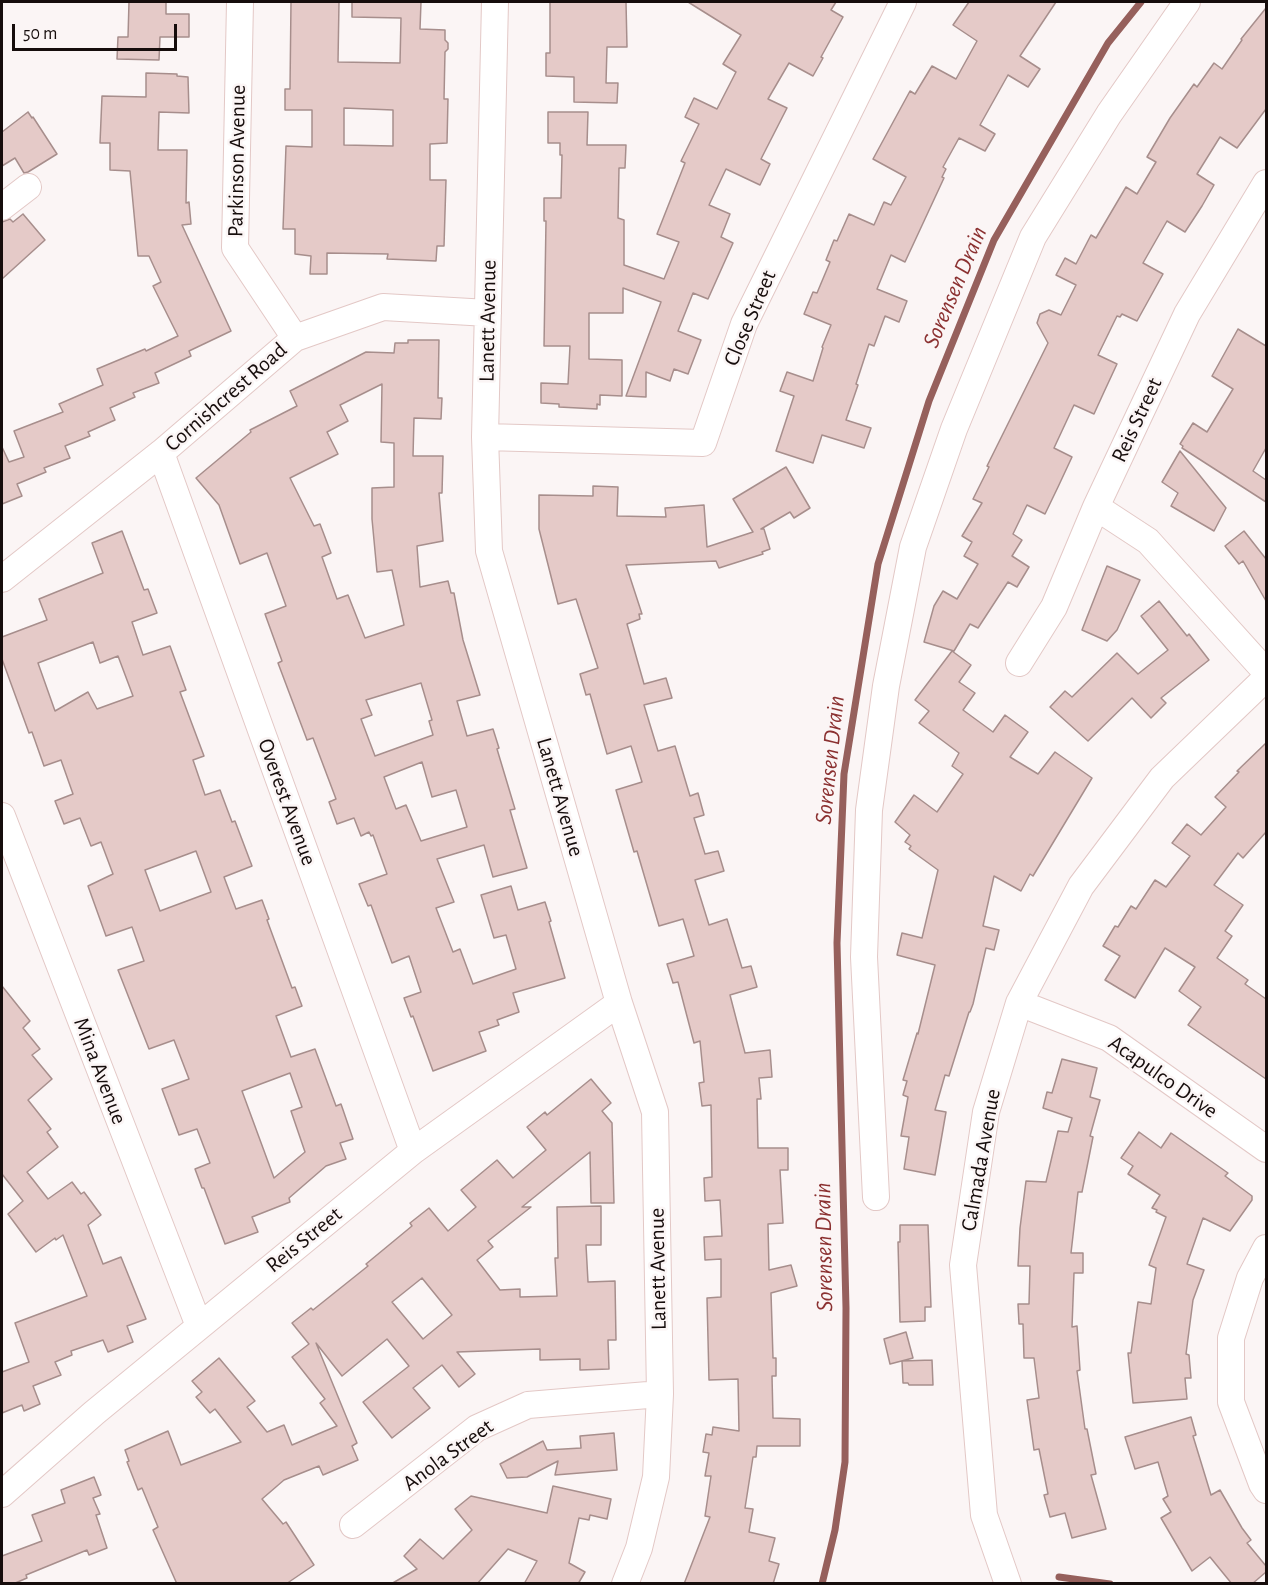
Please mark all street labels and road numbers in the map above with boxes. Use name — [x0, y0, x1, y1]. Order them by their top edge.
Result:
street label: Parkinson Avenue — [222, 85, 252, 237]
street label: Lanett Avenue — [474, 260, 502, 382]
street label: Close Street — [718, 266, 782, 370]
street label: Cornishcrest Road — [160, 337, 292, 457]
street label: Reis Street — [1106, 373, 1168, 467]
street label: Overest Avenue — [252, 735, 322, 869]
street label: Lanett Avenue — [530, 735, 590, 859]
street label: Mina Avenue — [68, 1014, 132, 1128]
street label: Acapulco Drive — [1103, 1030, 1223, 1124]
street label: Calmada Avenue — [955, 1087, 1007, 1233]
street label: Reis Street — [261, 1201, 347, 1279]
street label: Lanett Avenue — [644, 1208, 672, 1330]
street label: Anola Street — [397, 1413, 499, 1497]

